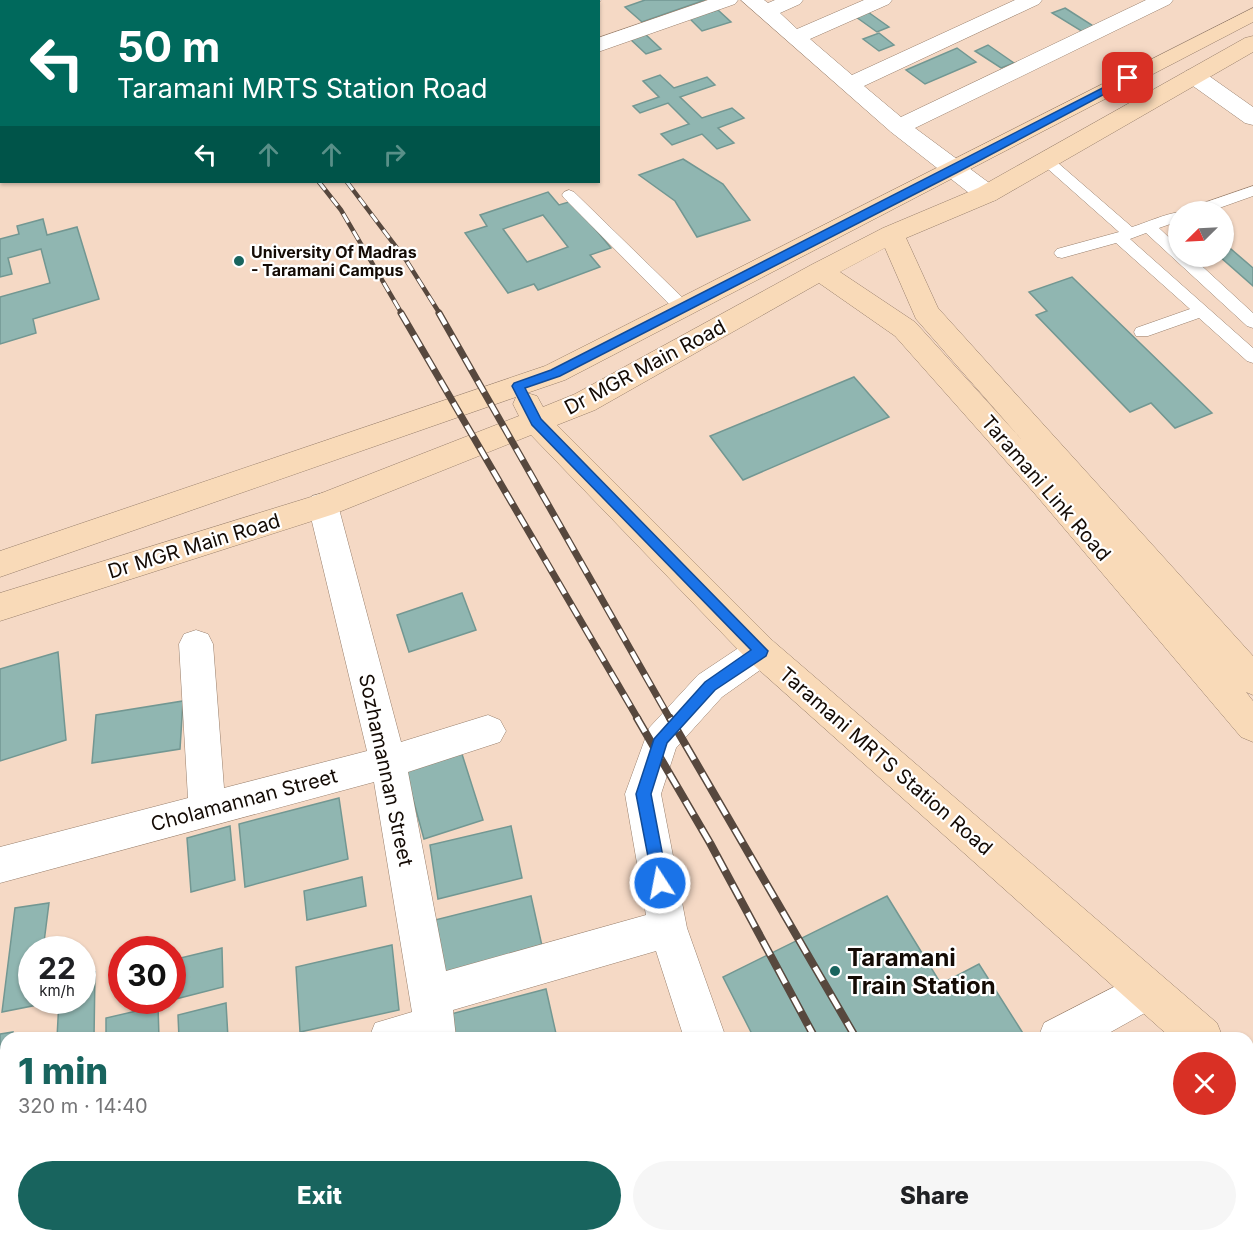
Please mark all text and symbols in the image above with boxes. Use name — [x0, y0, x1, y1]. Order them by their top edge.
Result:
text: 50 m — [117, 21, 220, 72]
icon: left — [18, 24, 96, 102]
pin — [1102, 52, 1153, 103]
icon: arrive — [1111, 61, 1144, 94]
text: Taramani MRTS Station Road — [117, 72, 488, 105]
icon: left — [189, 138, 222, 171]
icon: ahead — [252, 138, 285, 171]
icon: ahead — [315, 138, 348, 171]
icon: right — [378, 138, 411, 171]
north arrow — [1168, 201, 1234, 267]
map controls — [1168, 201, 1234, 267]
place label: University Of Madras - Taramani Campus — [251, 242, 417, 280]
marker: University Of Madras - Taramani Campus — [232, 254, 246, 268]
street label: Dr MGR Main Road — [560, 314, 730, 420]
street label: Taramani Link Road — [976, 410, 1116, 566]
street label: Dr MGR Main Road — [105, 508, 283, 584]
street label: Taramani MRTS Station Road — [775, 662, 997, 860]
street label: Sozhamannan Street — [354, 672, 418, 869]
street label: Cholamannan Street — [148, 763, 340, 836]
position arrow — [628, 851, 692, 915]
speed limit sign: 30 — [108, 936, 186, 1014]
place label: Taramani Train Station — [847, 943, 996, 1000]
text: 22 — [38, 950, 76, 986]
marker: Taramani Train Station — [828, 964, 842, 978]
text: km/h — [39, 981, 75, 1000]
text: 1 min — [18, 1049, 108, 1093]
button: close — [1173, 1052, 1236, 1115]
text: 320 m · 14:40 — [18, 1094, 148, 1118]
button: Exit — [18, 1161, 621, 1230]
button: Share — [633, 1161, 1236, 1230]

